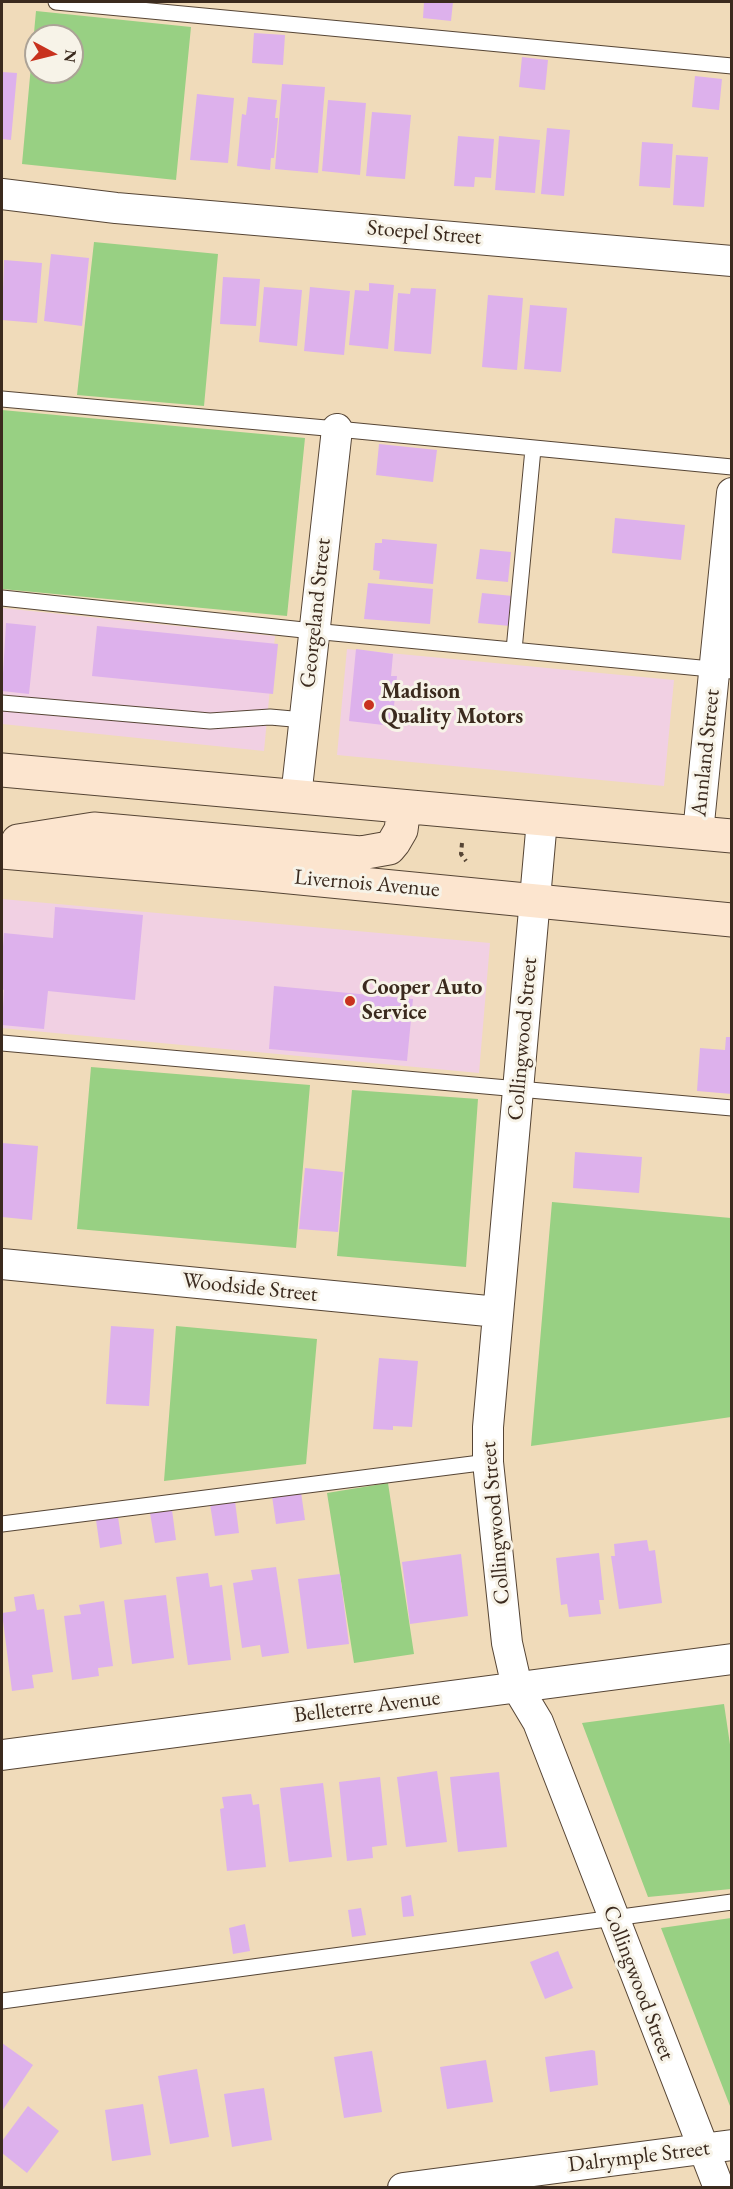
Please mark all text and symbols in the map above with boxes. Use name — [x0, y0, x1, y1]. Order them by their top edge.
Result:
north arrow — [24, 24, 84, 84]
text: N — [59, 48, 82, 64]
street label: Stoepel Street — [366, 215, 482, 251]
street label: Georgeland Street — [295, 537, 337, 689]
place label: Madison Quality Motors — [381, 679, 523, 730]
street label: Annland Street — [686, 688, 726, 818]
marker: Madison Quality Motors — [362, 698, 376, 712]
street label: Livernois Avenue — [293, 864, 441, 904]
street label: Collingwood Street — [503, 956, 543, 1122]
place label: Cooper Auto Service — [362, 975, 482, 1026]
marker: Cooper Auto Service — [343, 994, 357, 1008]
street label: Woodside Street — [181, 1268, 319, 1308]
street label: Collingwood Street — [476, 1440, 516, 1606]
street label: Belleterre Avenue — [292, 1685, 442, 1729]
street label: Collingwood Street — [596, 1902, 680, 2064]
street label: Dalrymple Street — [567, 2135, 711, 2179]

